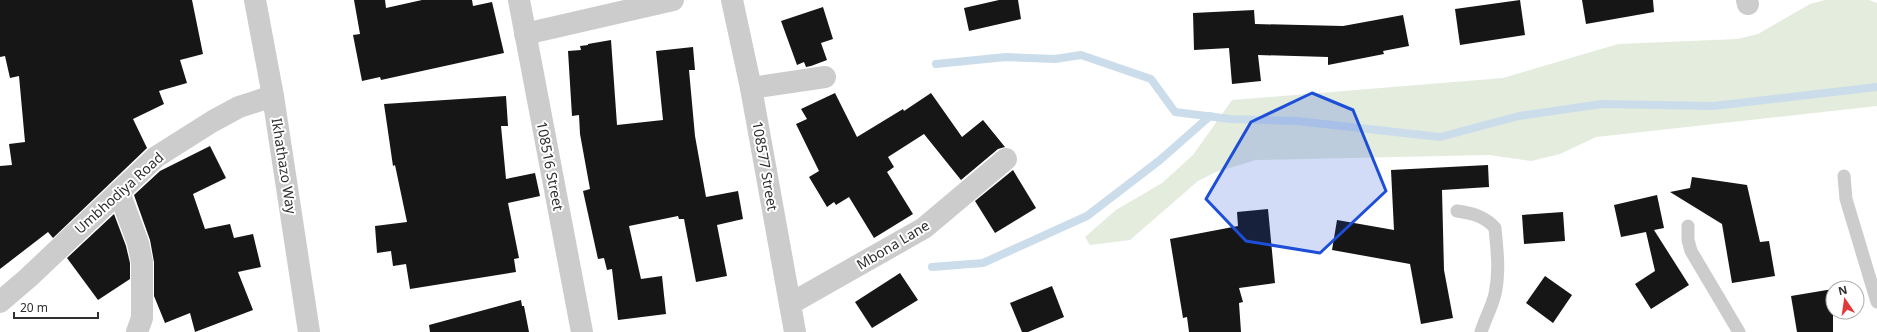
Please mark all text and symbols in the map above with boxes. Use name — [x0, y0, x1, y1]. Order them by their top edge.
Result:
street label: Ikhathazo Way — [268, 117, 302, 216]
street label: 108516 Street — [533, 120, 568, 212]
street label: 108577 Street — [748, 120, 783, 212]
street label: Umbhodiya Road — [70, 148, 167, 238]
street label: Mbona Lane — [853, 215, 933, 274]
north arrow — [1825, 280, 1865, 320]
text: N — [1837, 281, 1849, 298]
scale bar — [14, 294, 98, 320]
text: 20 m — [20, 299, 48, 316]

